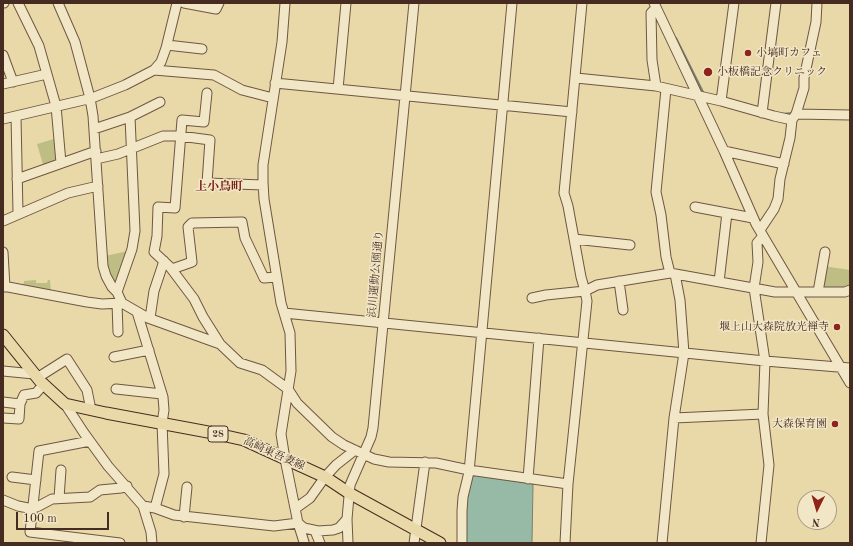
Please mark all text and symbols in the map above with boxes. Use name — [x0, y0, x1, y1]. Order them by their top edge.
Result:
place label: 小塙町カフェ — [756, 46, 822, 60]
marker: 小塙町カフェ — [743, 48, 753, 58]
place label: 小板橋記念クリニック — [717, 65, 827, 79]
marker: 小板橋記念クリニック — [702, 66, 714, 78]
district label: 上小鳥町 — [195, 180, 243, 194]
street label: 浜川運動公園通り — [366, 230, 386, 318]
place label: 堰上山大森院放光禅寺 — [719, 320, 829, 334]
marker: 堰上山大森院放光禅寺 — [832, 322, 842, 332]
place label: 大森保育園 — [772, 417, 827, 431]
marker: 大森保育園 — [830, 419, 840, 429]
road number: 28 — [208, 426, 228, 442]
street label: 高崎東吾妻線 — [241, 435, 307, 473]
north arrow — [797, 490, 837, 530]
scale bar — [18, 504, 111, 530]
text: 100 m — [23, 513, 57, 525]
text: N — [811, 516, 821, 527]

